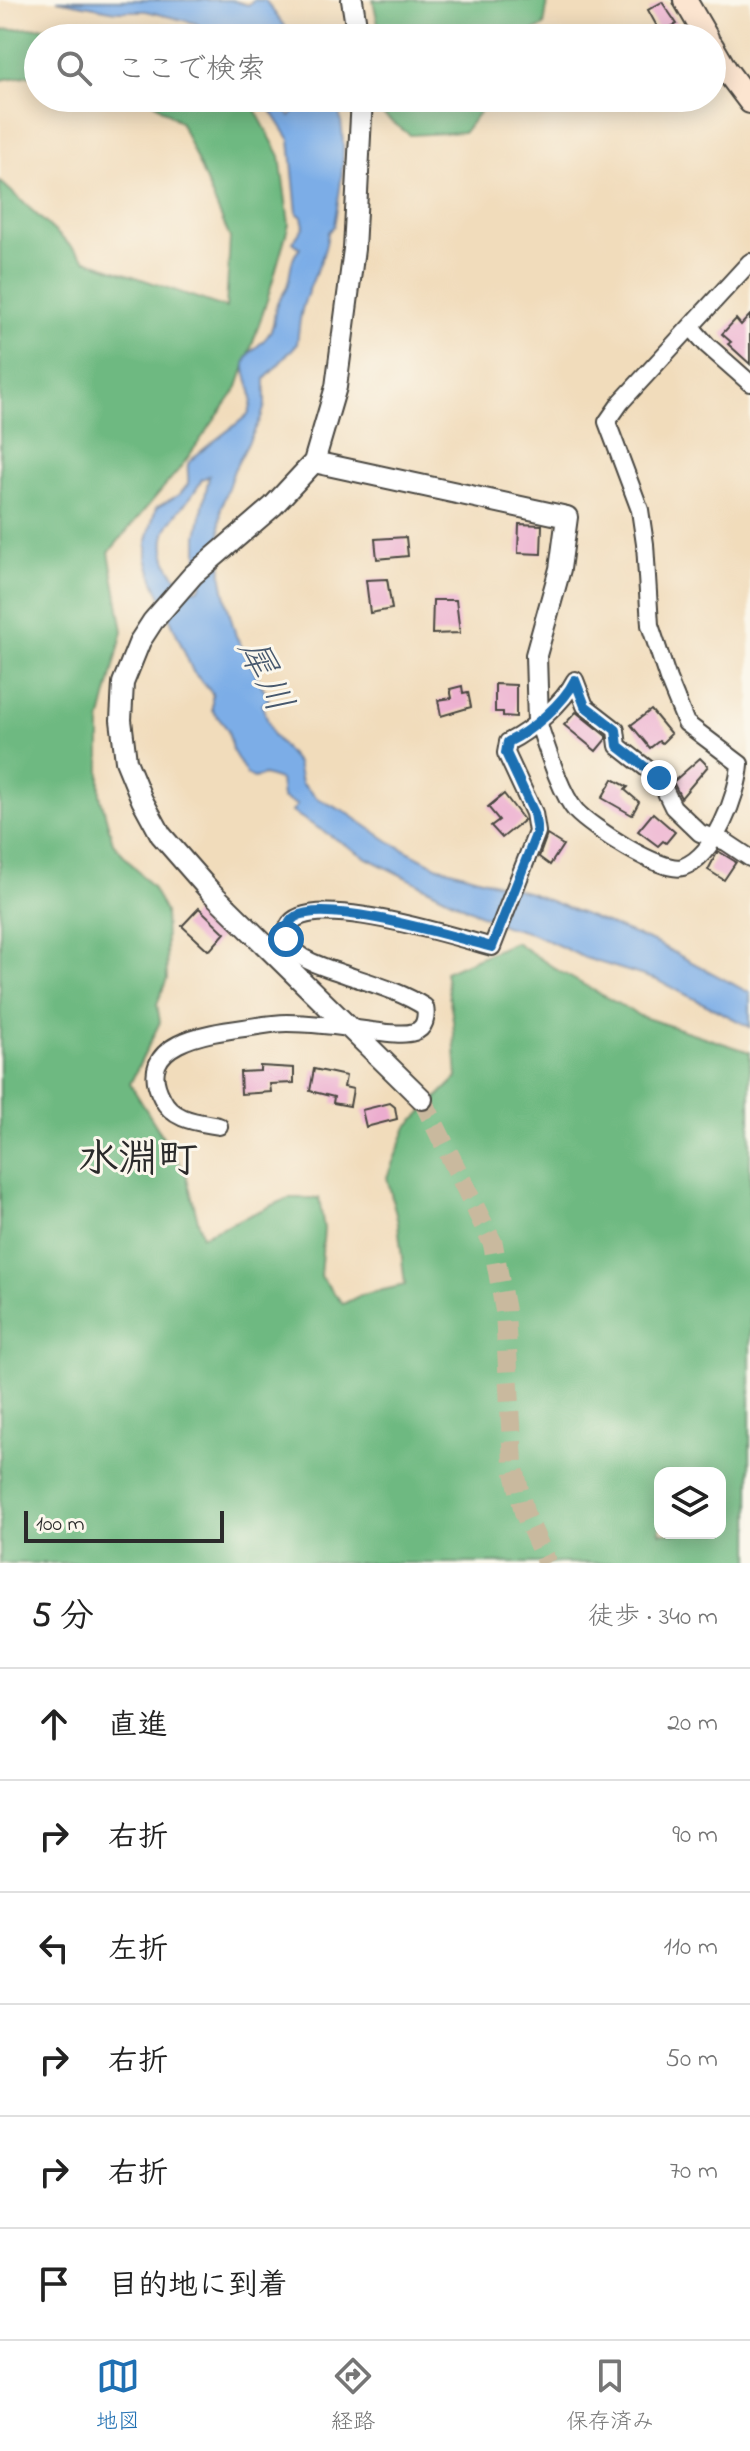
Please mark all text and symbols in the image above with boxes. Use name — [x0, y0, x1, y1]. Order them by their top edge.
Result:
search box — [24, 24, 726, 112]
icon: search — [52, 46, 96, 90]
text: ここで検索 — [116, 49, 266, 93]
water label: 犀川 — [222, 630, 305, 723]
route end — [641, 760, 677, 796]
route start — [268, 921, 304, 957]
district label: 水淵町 — [78, 1132, 198, 1191]
map controls — [654, 1467, 726, 1539]
button: layers — [654, 1467, 726, 1539]
scale bar — [24, 1507, 224, 1543]
text: 100 m — [36, 1509, 85, 1541]
text: 5 分 — [32, 1593, 94, 1643]
text: 徒歩 · 340 m — [588, 1599, 718, 1637]
icon: ahead — [32, 1702, 76, 1746]
text: 直進 — [108, 1705, 168, 1749]
text: 20 m — [667, 1705, 718, 1743]
icon: right — [32, 1814, 76, 1858]
text: 右折 — [108, 1817, 168, 1861]
text: 90 m — [672, 1817, 718, 1855]
icon: left — [32, 1926, 76, 1970]
text: 左折 — [108, 1929, 168, 1973]
text: 110 m — [664, 1929, 718, 1967]
icon: right — [32, 2038, 76, 2082]
text: 右折 — [108, 2041, 168, 2085]
text: 50 m — [665, 2041, 718, 2079]
icon: right — [32, 2150, 76, 2194]
text: 右折 — [108, 2153, 168, 2197]
text: 70 m — [669, 2153, 718, 2191]
icon: arrive — [32, 2262, 76, 2306]
text: 目的地に到着 — [108, 2265, 288, 2309]
tab: 地図 — [96, 2354, 140, 2439]
tab: 経路 — [331, 2354, 375, 2439]
tab: 保存済み — [566, 2354, 654, 2439]

